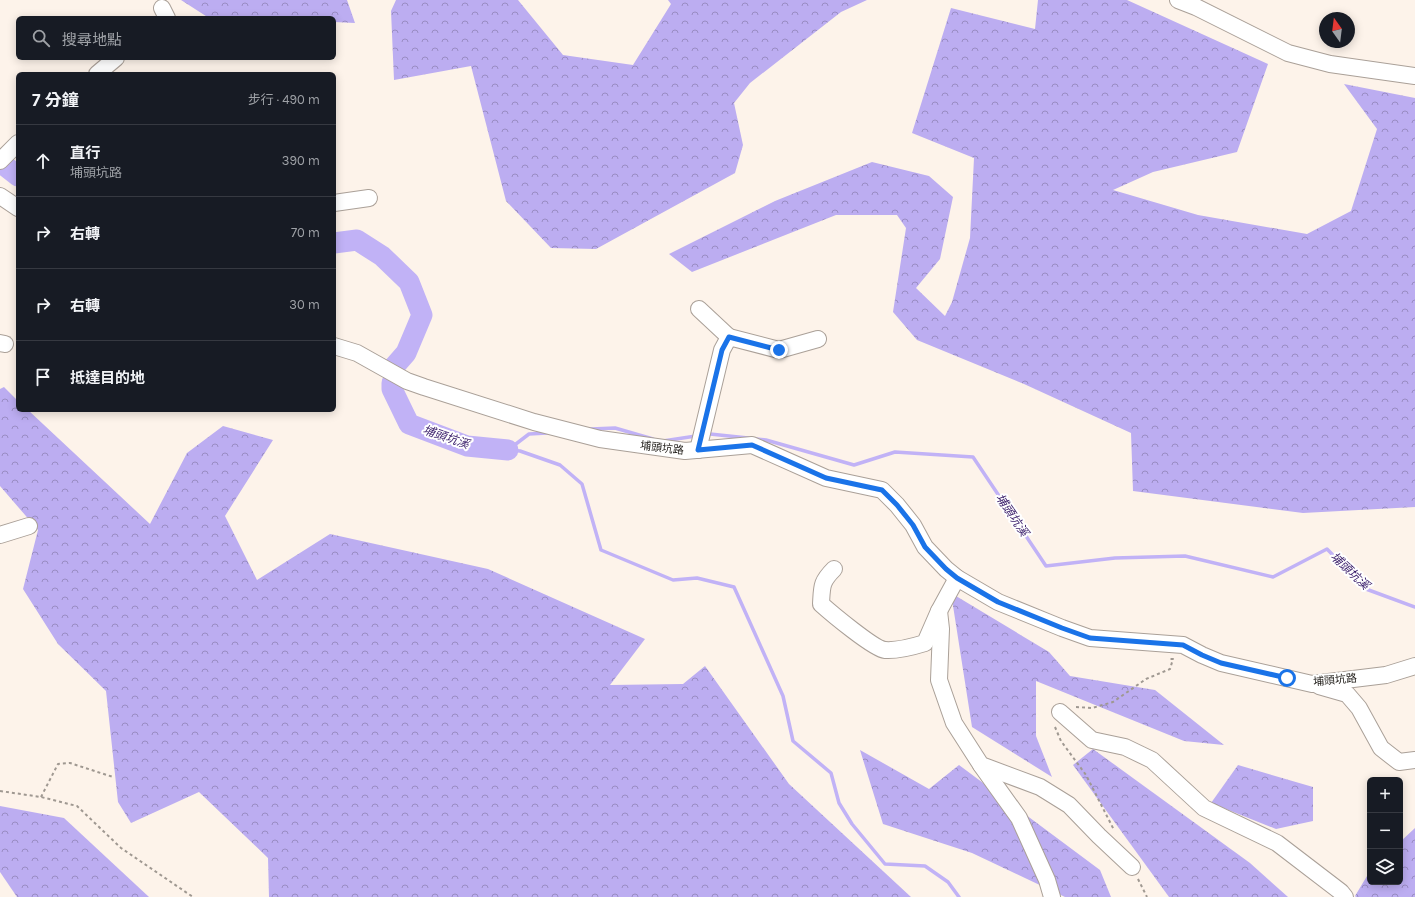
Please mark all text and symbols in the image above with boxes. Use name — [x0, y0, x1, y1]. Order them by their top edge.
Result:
north arrow — [1319, 12, 1355, 48]
search box — [16, 16, 336, 60]
icon: search — [30, 27, 52, 49]
text: 搜尋地點 — [62, 31, 122, 49]
text: 7 分鐘 — [32, 90, 79, 110]
text: 步行 · 490 m — [248, 92, 320, 107]
text: 直行 — [70, 144, 100, 162]
icon: ahead — [32, 150, 54, 172]
text: 390 m — [282, 153, 320, 168]
text: 埔頭坑路 — [70, 165, 122, 180]
icon: right — [32, 222, 54, 244]
text: 右轉 — [70, 225, 100, 243]
text: 70 m — [291, 225, 320, 240]
icon: right — [32, 294, 54, 316]
text: 右轉 — [70, 297, 100, 315]
text: 30 m — [289, 297, 320, 312]
route end — [770, 341, 788, 359]
icon: arrive — [32, 366, 54, 388]
text: 抵達目的地 — [70, 369, 145, 387]
water label: 埔頭坑溪 — [421, 423, 473, 452]
street label: 埔頭坑路 — [639, 439, 685, 457]
water label: 埔頭坑溪 — [993, 491, 1032, 540]
water label: 埔頭坑溪 — [1328, 550, 1374, 594]
route start — [1278, 669, 1296, 687]
street label: 埔頭坑路 — [1313, 672, 1357, 688]
map controls — [1367, 777, 1403, 885]
button: + — [1367, 777, 1403, 813]
button: − — [1367, 813, 1403, 849]
button: layers — [1367, 849, 1403, 885]

